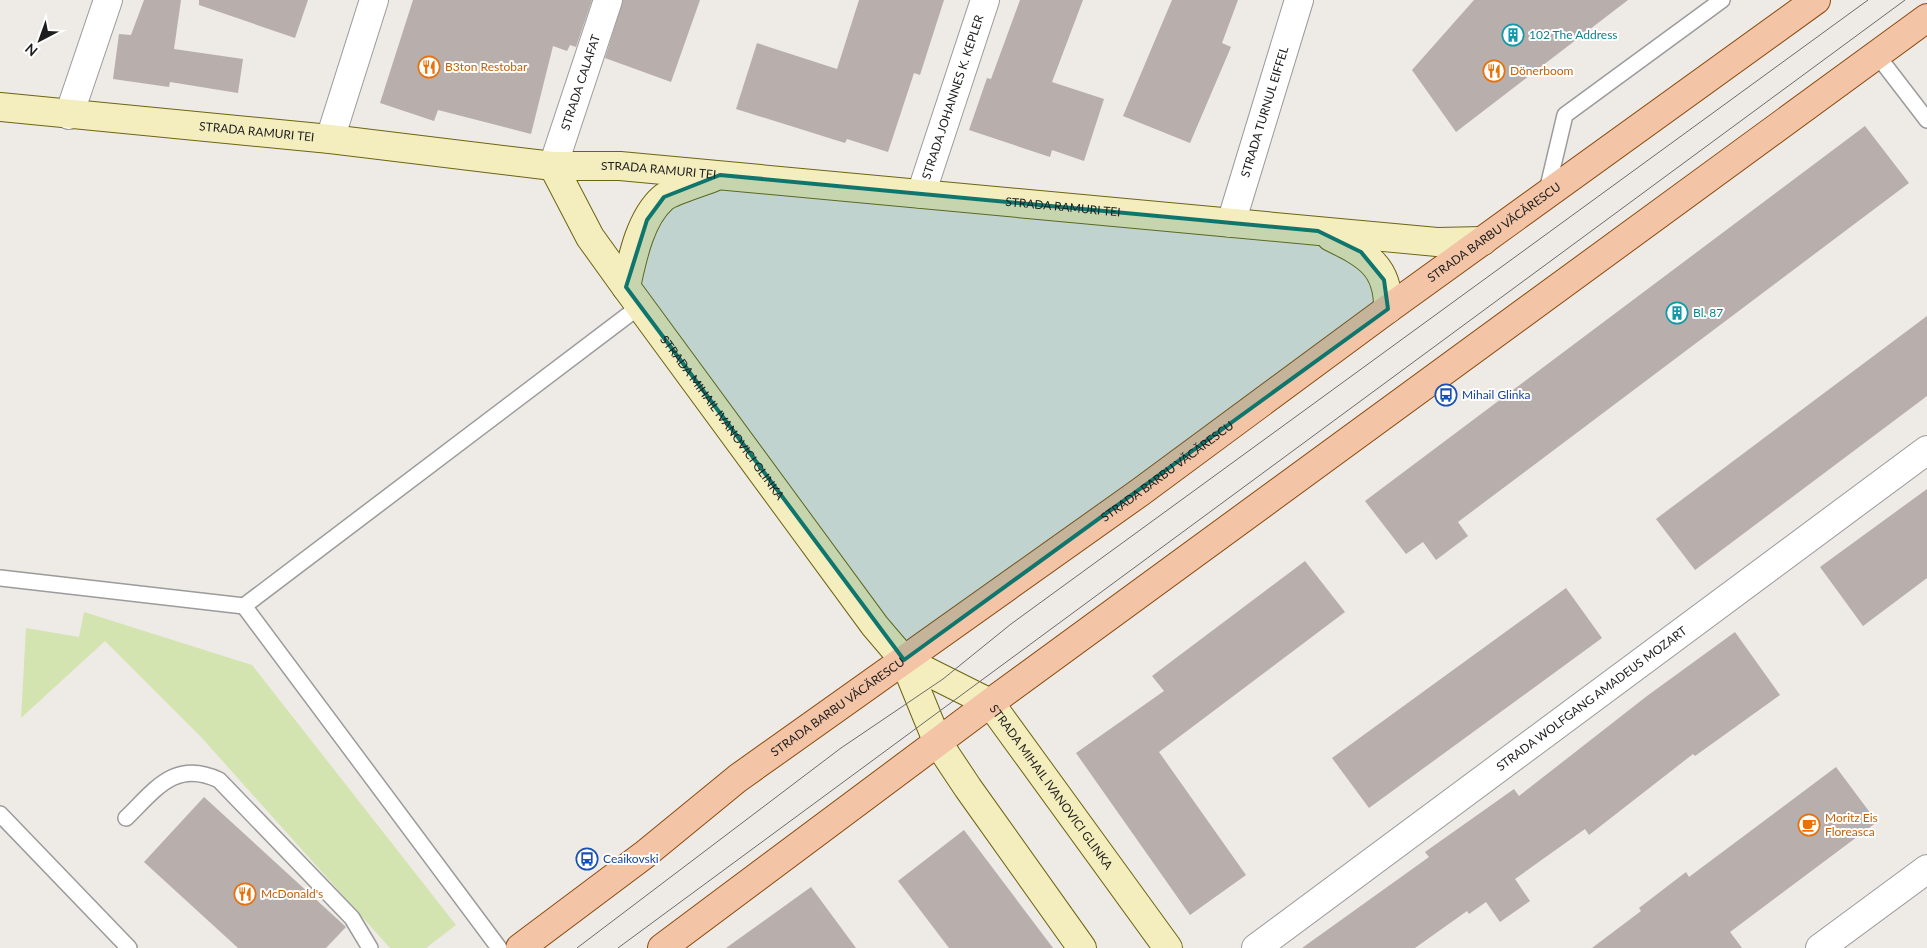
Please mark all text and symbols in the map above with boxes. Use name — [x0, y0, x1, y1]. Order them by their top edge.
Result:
street label: STRADA JOHANNES K. KEPLER — [918, 12, 987, 181]
north arrow — [15, 15, 65, 65]
building icon: 102 The Address — [1501, 23, 1525, 47]
place label: 102 The Address — [1529, 27, 1618, 42]
street label: STRADA CALAFAT — [557, 33, 603, 132]
text: N — [21, 40, 41, 60]
street label: STRADA TURNUL EIFFEL — [1237, 45, 1291, 179]
restaurant icon: B3ton Restobar — [417, 55, 441, 79]
place label: B3ton Restobar — [445, 59, 528, 74]
restaurant icon: Dönerboom — [1482, 59, 1506, 83]
place label: Dönerboom — [1510, 63, 1574, 78]
street label: STRADA RAMURI TEI — [199, 118, 315, 144]
street label: STRADA RAMURI TEI — [601, 158, 717, 182]
street label: STRADA BARBU VĂCĂRESCU — [1424, 179, 1563, 285]
street label: STRADA RAMURI TEI — [1005, 194, 1121, 220]
building icon: Bl. 87 — [1665, 301, 1689, 325]
place label: Bl. 87 — [1693, 305, 1723, 320]
street label: STRADA MIHAIL IVANOVICI GLINKA — [657, 332, 788, 503]
bus stop icon: Mihail Glinka — [1434, 383, 1458, 407]
place label: Mihail Glinka — [1462, 387, 1531, 402]
street label: STRADA BARBU VĂCĂRESCU — [1098, 418, 1236, 525]
street label: STRADA WOLFGANG AMADEUS MOZART — [1493, 623, 1689, 774]
street label: STRADA BARBU VĂCĂRESCU — [768, 654, 907, 759]
street label: STRADA MIHAIL IVANOVICI GLINKA — [987, 701, 1117, 873]
place label: Moritz Eis Floreasca — [1825, 810, 1878, 839]
cafe icon: Moritz Eis Floreasca — [1797, 813, 1821, 837]
bus stop icon: Ceaikovski — [575, 847, 599, 871]
place label: Ceaikovski — [603, 851, 659, 866]
restaurant icon: McDonald's — [233, 882, 257, 906]
place label: McDonald's — [261, 886, 323, 901]

